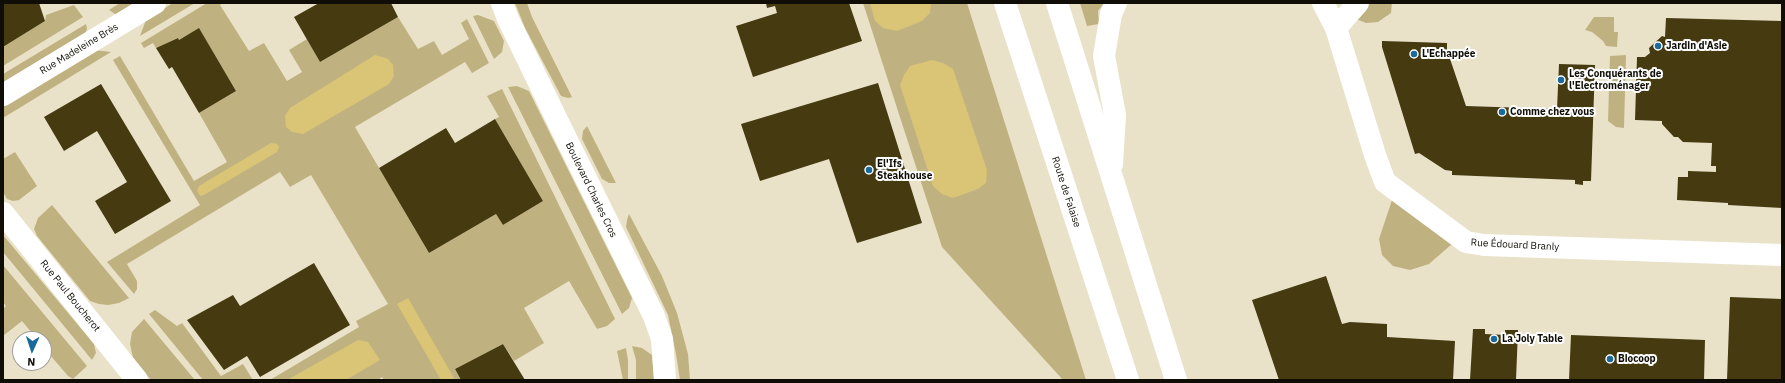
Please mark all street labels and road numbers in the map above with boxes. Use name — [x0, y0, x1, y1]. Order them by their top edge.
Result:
street label: Rue Madeleine Brès — [38, 21, 120, 77]
street label: Boulevard Charles Cros — [563, 140, 619, 240]
street label: Route de Falaise — [1049, 155, 1083, 229]
street label: Rue Édouard Branly — [1470, 237, 1560, 253]
street label: Rue Paul Boucherot — [37, 258, 103, 334]

